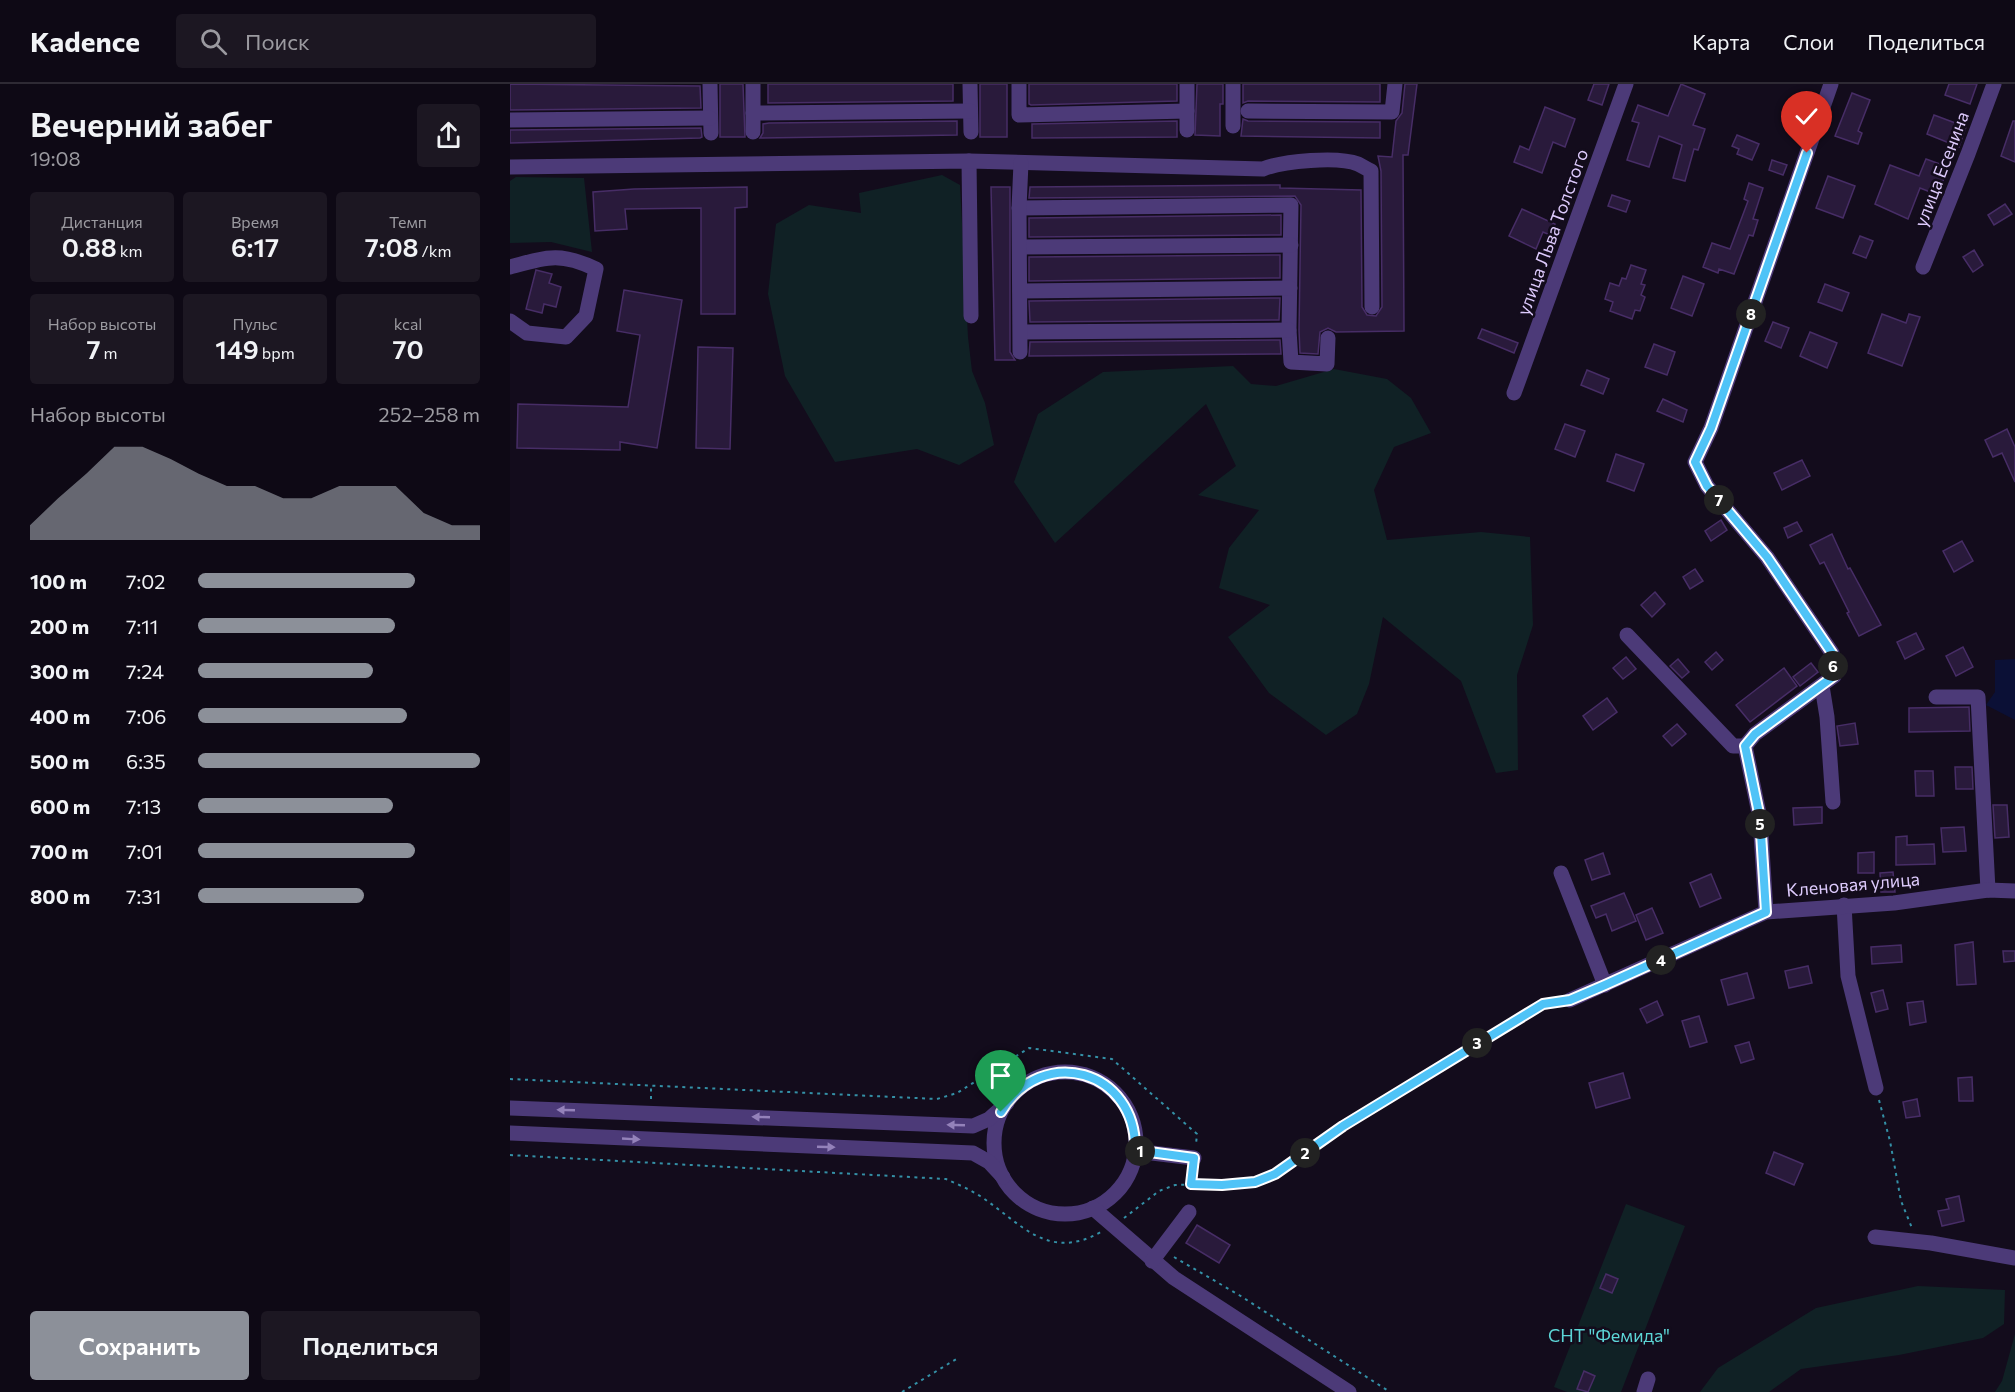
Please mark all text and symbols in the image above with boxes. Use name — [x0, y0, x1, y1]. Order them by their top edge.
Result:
search box — [176, 14, 596, 68]
text: Kadence — [30, 24, 140, 58]
icon: search — [197, 25, 230, 58]
text: Поиск — [245, 28, 310, 55]
text: Карта — [1692, 29, 1750, 54]
text: Слои — [1783, 29, 1834, 54]
text: Поделиться — [1867, 29, 1985, 54]
pin — [1781, 91, 1832, 153]
icon: check — [1790, 100, 1823, 133]
text: Вечерний забег — [30, 103, 273, 144]
button: share — [417, 104, 480, 167]
street label: улица Есенина — [1909, 108, 1973, 230]
text: 19:08 — [30, 146, 81, 170]
street label: улица Льва Толстого — [1512, 146, 1592, 318]
text: Дистанция — [61, 212, 143, 231]
text: Время — [231, 212, 279, 231]
text: Темп — [389, 212, 427, 231]
text: 0.88 — [62, 231, 117, 262]
text: 6:17 — [231, 231, 279, 262]
text: 7:08 — [365, 231, 419, 262]
text: km — [117, 241, 142, 260]
text: /km — [419, 241, 451, 260]
pin: 8 — [1736, 299, 1766, 329]
text: 8 — [1746, 304, 1756, 323]
text: Набор высоты — [48, 314, 156, 333]
text: Пульс — [232, 314, 278, 333]
text: kcal — [394, 314, 422, 333]
text: 7 — [86, 333, 101, 364]
text: 149 — [215, 333, 259, 364]
text: 70 — [392, 333, 424, 364]
text: m — [101, 343, 118, 362]
text: bpm — [259, 343, 295, 362]
text: Набор высоты — [30, 402, 166, 426]
text: 252–258 m — [379, 402, 480, 426]
pin: 7 — [1704, 485, 1734, 515]
text: 7 — [1715, 490, 1723, 509]
text: 100 m — [30, 569, 87, 593]
text: 7:02 — [126, 569, 165, 593]
text: 200 m — [30, 614, 89, 638]
text: 7:11 — [126, 614, 158, 638]
pin: 6 — [1818, 651, 1848, 681]
text: 6 — [1828, 656, 1838, 675]
text: 300 m — [30, 659, 90, 683]
text: 7:24 — [126, 659, 164, 683]
text: 400 m — [30, 704, 90, 728]
text: 7:06 — [126, 704, 166, 728]
text: 500 m — [30, 749, 90, 773]
text: 6:35 — [126, 749, 166, 773]
text: 600 m — [30, 794, 90, 818]
text: 7:13 — [126, 794, 161, 818]
pin: 5 — [1745, 809, 1775, 839]
text: 5 — [1755, 814, 1765, 833]
text: 700 m — [30, 839, 89, 863]
text: 7:01 — [126, 839, 163, 863]
street label: Кленовая улица — [1785, 867, 1921, 901]
text: 800 m — [30, 884, 90, 908]
text: 7:31 — [126, 884, 161, 908]
pin: 4 — [1646, 945, 1676, 975]
text: 4 — [1656, 950, 1666, 969]
pin: 3 — [1462, 1028, 1492, 1058]
text: 3 — [1472, 1033, 1482, 1052]
pin — [975, 1050, 1026, 1112]
icon: arrive — [984, 1059, 1017, 1092]
one-way arrow — [557, 1105, 576, 1115]
one-way arrow — [752, 1113, 771, 1122]
one-way arrow — [947, 1121, 966, 1130]
one-way arrow — [622, 1134, 641, 1143]
pin: 1 — [1125, 1136, 1155, 1166]
pin: 2 — [1290, 1138, 1320, 1168]
text: 1 — [1136, 1141, 1144, 1160]
one-way arrow — [817, 1142, 836, 1152]
text: 2 — [1300, 1143, 1310, 1162]
button: Сохранить — [30, 1311, 249, 1380]
button: Поделиться — [261, 1311, 480, 1380]
park label: СНТ "Фемида" — [1548, 1324, 1670, 1346]

